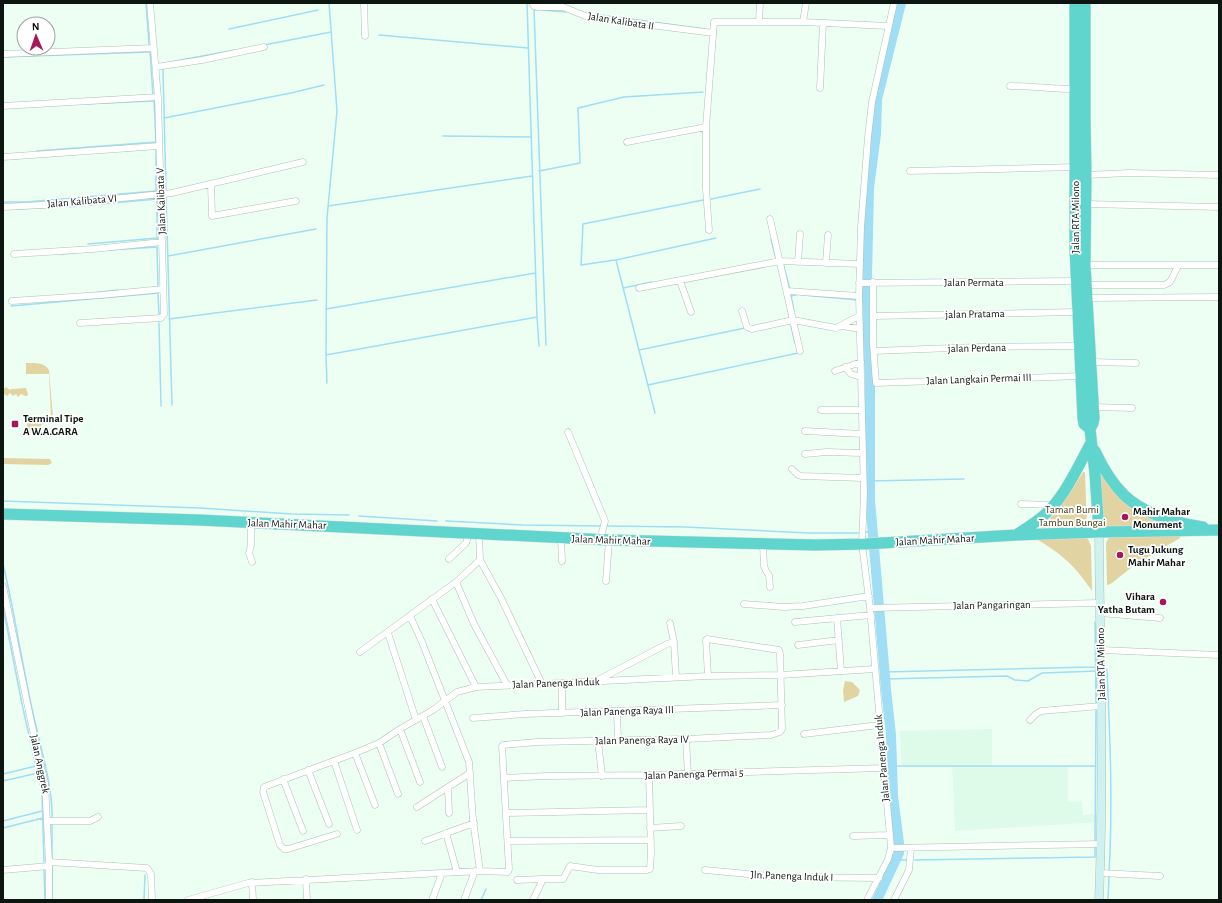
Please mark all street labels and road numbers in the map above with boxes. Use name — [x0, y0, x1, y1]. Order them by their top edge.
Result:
street label: Jalan Kalibata II — [587, 10, 655, 32]
street label: Jalan Kalibata V — [154, 166, 168, 235]
street label: Jalan RTA Milono — [1070, 181, 1081, 253]
street label: Jalan Kalibata VI — [47, 192, 117, 210]
street label: Jalan Permata — [944, 277, 1004, 288]
street label: jalan Pratama — [945, 308, 1005, 320]
street label: jalan Perdana — [948, 342, 1006, 354]
street label: Jalan Langkain Permai III — [926, 372, 1032, 386]
street label: Jalan Mahir Mahar — [247, 517, 327, 531]
street label: Jalan Mahir Mahar — [895, 532, 975, 548]
street label: Jalan Mahir Mahar — [571, 533, 651, 547]
street label: Jalan Pangaringan — [953, 599, 1031, 611]
street label: Jalan RTA Milono — [1095, 628, 1107, 700]
street label: Jalan Panenga Induk — [512, 676, 600, 690]
street label: Jalan Panenga Raya III — [580, 704, 674, 718]
street label: Jalan Panenga Induk — [873, 714, 891, 802]
street label: Jalan Anggrek — [28, 734, 52, 794]
street label: Jalan Panenga Raya IV — [595, 734, 690, 746]
street label: Jalan Panenga Permai 5 — [644, 767, 744, 781]
street label: Jln.Panenga Induk I — [750, 869, 834, 883]

